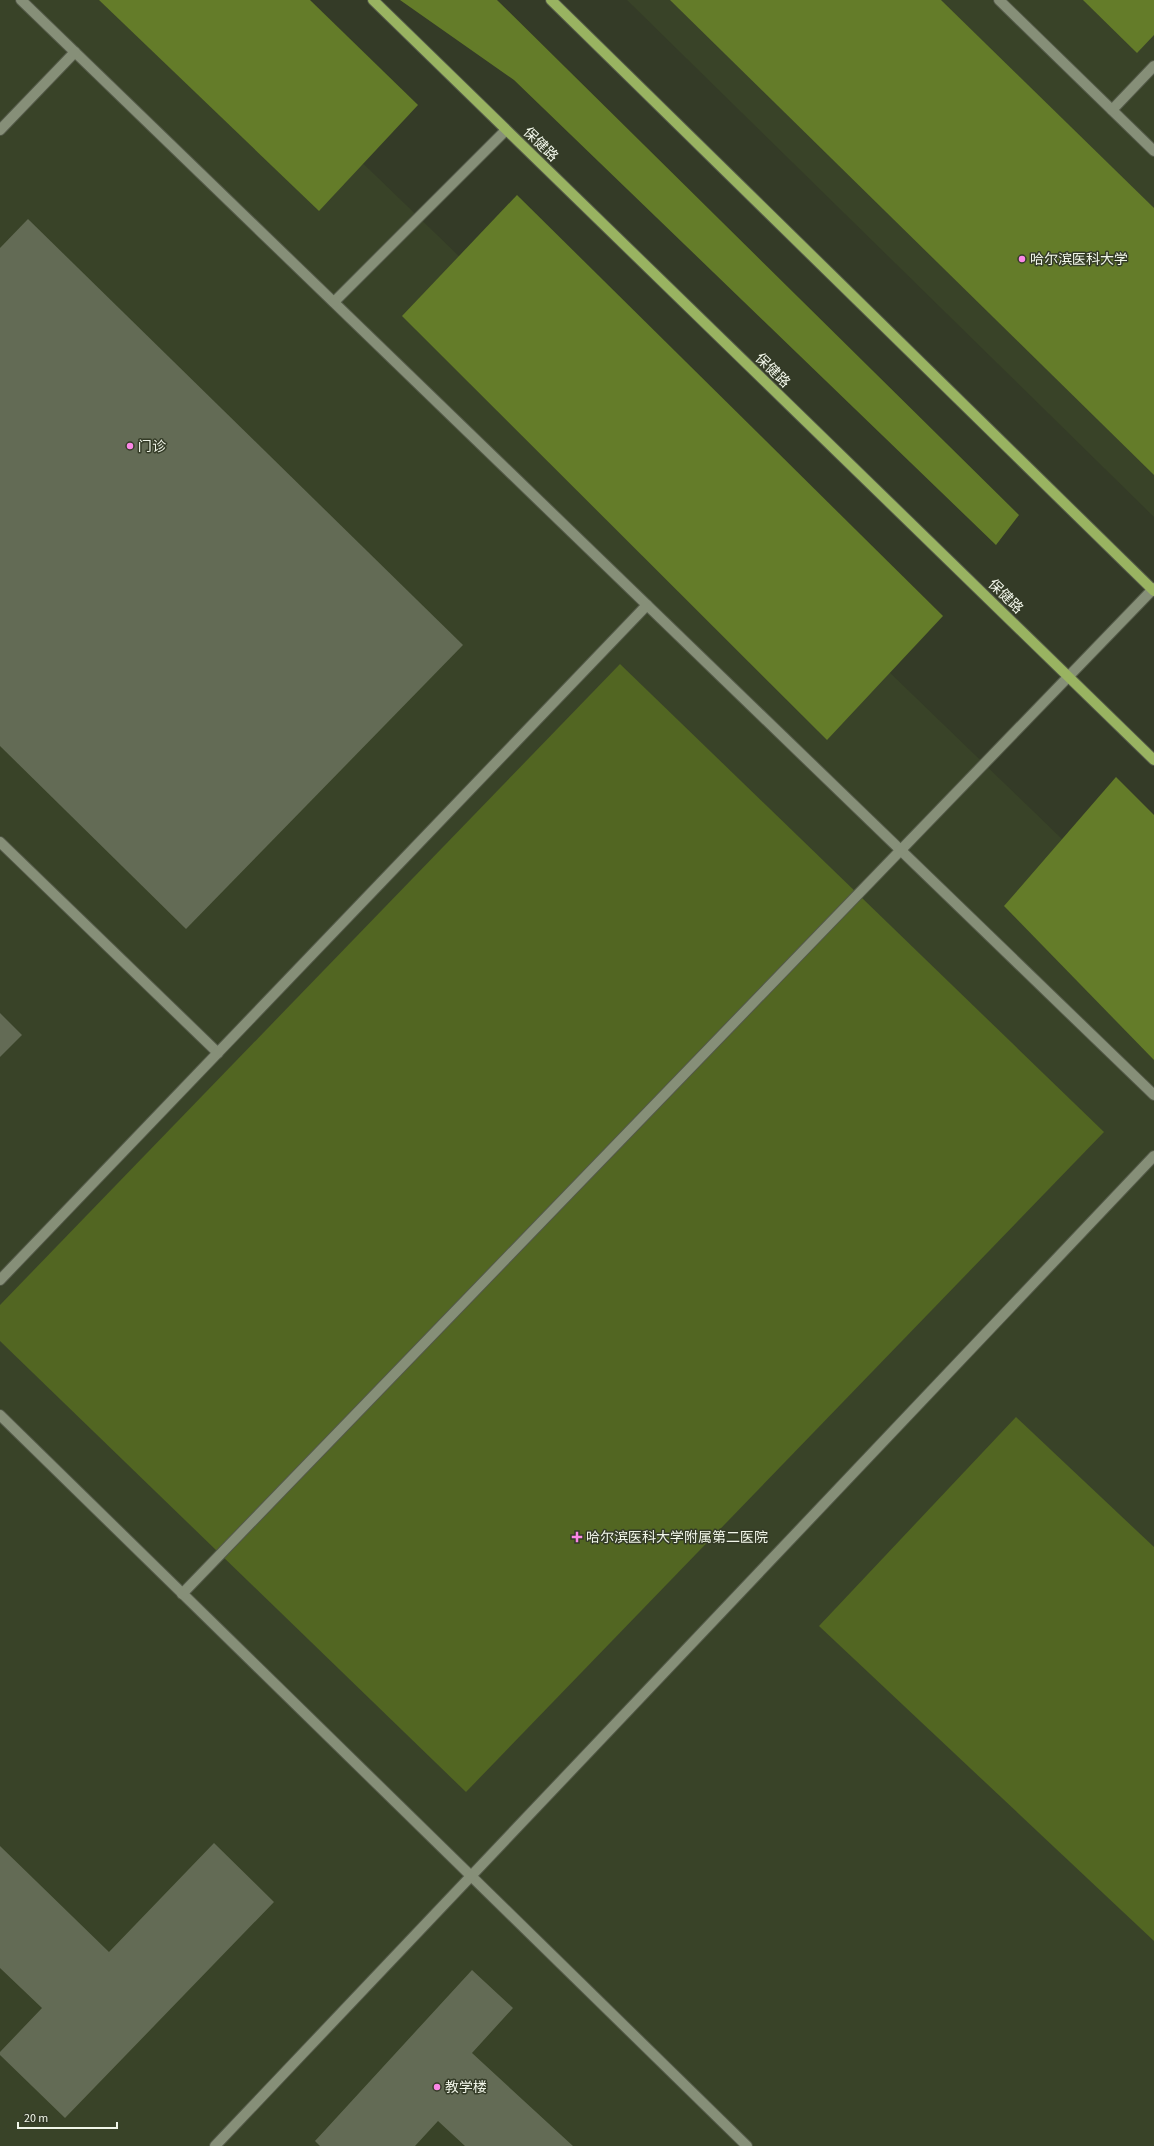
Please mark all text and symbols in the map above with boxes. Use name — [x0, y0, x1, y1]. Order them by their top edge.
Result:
street label: 保健路 — [518, 123, 562, 167]
place label: 哈尔滨医科大学 — [1030, 250, 1128, 270]
marker: 哈尔滨医科大学 — [1017, 254, 1027, 264]
street label: 保健路 — [750, 349, 794, 393]
place label: 门诊 — [138, 437, 166, 457]
marker: 门诊 — [125, 441, 135, 451]
street label: 保健路 — [983, 575, 1027, 619]
place label: 哈尔滨医科大学附属第二医院 — [586, 1528, 768, 1548]
marker: 哈尔滨医科大学附属第二医院 — [571, 1531, 583, 1543]
place label: 教学楼 — [445, 2078, 487, 2098]
marker: 教学楼 — [432, 2082, 442, 2092]
scale bar — [18, 2104, 117, 2130]
text: 20 m — [24, 2110, 48, 2127]

